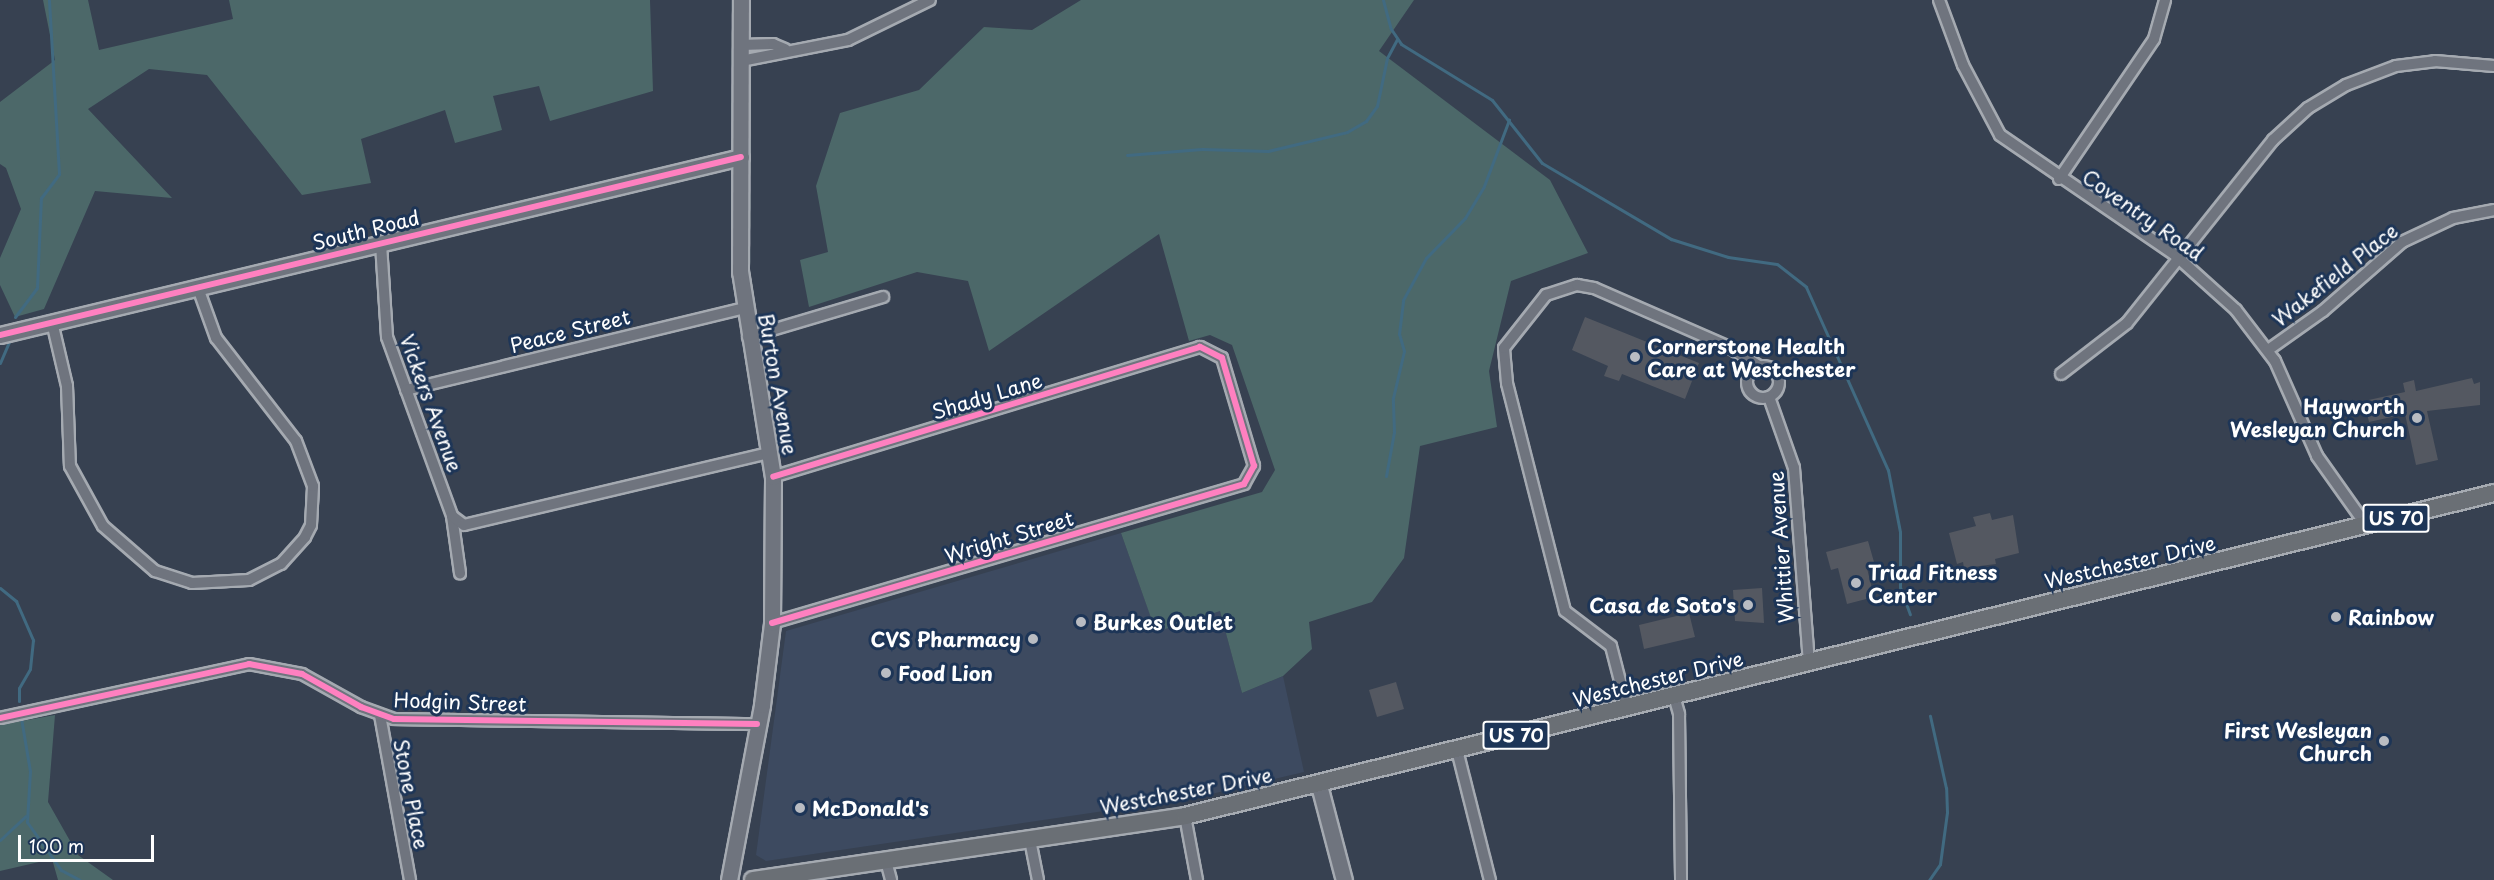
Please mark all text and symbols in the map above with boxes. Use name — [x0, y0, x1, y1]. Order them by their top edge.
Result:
street label: Coventry Road — [2078, 164, 2208, 266]
street label: South Road — [310, 205, 422, 255]
street label: Wakefield Place — [2268, 219, 2402, 331]
street label: Peace Street — [508, 305, 632, 357]
street label: Burton Avenue — [754, 313, 802, 455]
street label: Vickers Avenue — [395, 331, 467, 475]
place label: Cornerstone Health Care at Westchester — [1647, 334, 1856, 381]
marker: Cornerstone Health Care at Westchester — [1628, 350, 1642, 364]
street label: Shady Lane — [929, 368, 1045, 424]
place label: Hayworth Wesleyan Church — [2230, 394, 2405, 441]
marker: Hayworth Wesleyan Church — [2410, 411, 2424, 425]
street label: Whittier Avenue — [1764, 470, 1798, 624]
road number: US 70 — [2363, 503, 2429, 533]
street label: Wright Street — [942, 506, 1076, 568]
street label: Westchester Drive — [2042, 531, 2218, 593]
place label: Triad Fitness Center — [1868, 560, 1998, 607]
marker: Triad Fitness Center — [1849, 576, 1863, 590]
place label: Casa de Soto's — [1589, 593, 1736, 617]
marker: Casa de Soto's — [1741, 598, 1755, 612]
place label: Rainbow — [2348, 605, 2434, 629]
place label: Burkes Outlet — [1093, 610, 1234, 634]
marker: Rainbow — [2329, 610, 2343, 624]
marker: Burkes Outlet — [1074, 615, 1088, 629]
place label: CVS Pharmacy — [868, 627, 1021, 651]
marker: CVS Pharmacy — [1026, 632, 1040, 646]
street label: Westchester Drive — [1570, 646, 1746, 712]
place label: Food Lion — [898, 661, 994, 685]
marker: Food Lion — [879, 666, 893, 680]
street label: Hodgin Street — [393, 688, 527, 716]
place label: First Wesleyan Church — [2224, 718, 2372, 765]
road number: US 70 — [1483, 720, 1549, 750]
marker: First Wesleyan Church — [2377, 734, 2391, 748]
street label: Stone Place — [389, 737, 433, 851]
street label: Westchester Drive — [1098, 763, 1274, 819]
place label: McDonald's — [812, 796, 929, 820]
marker: McDonald's — [793, 801, 807, 815]
scale bar — [21, 823, 158, 861]
text: 100 m — [29, 832, 84, 859]

